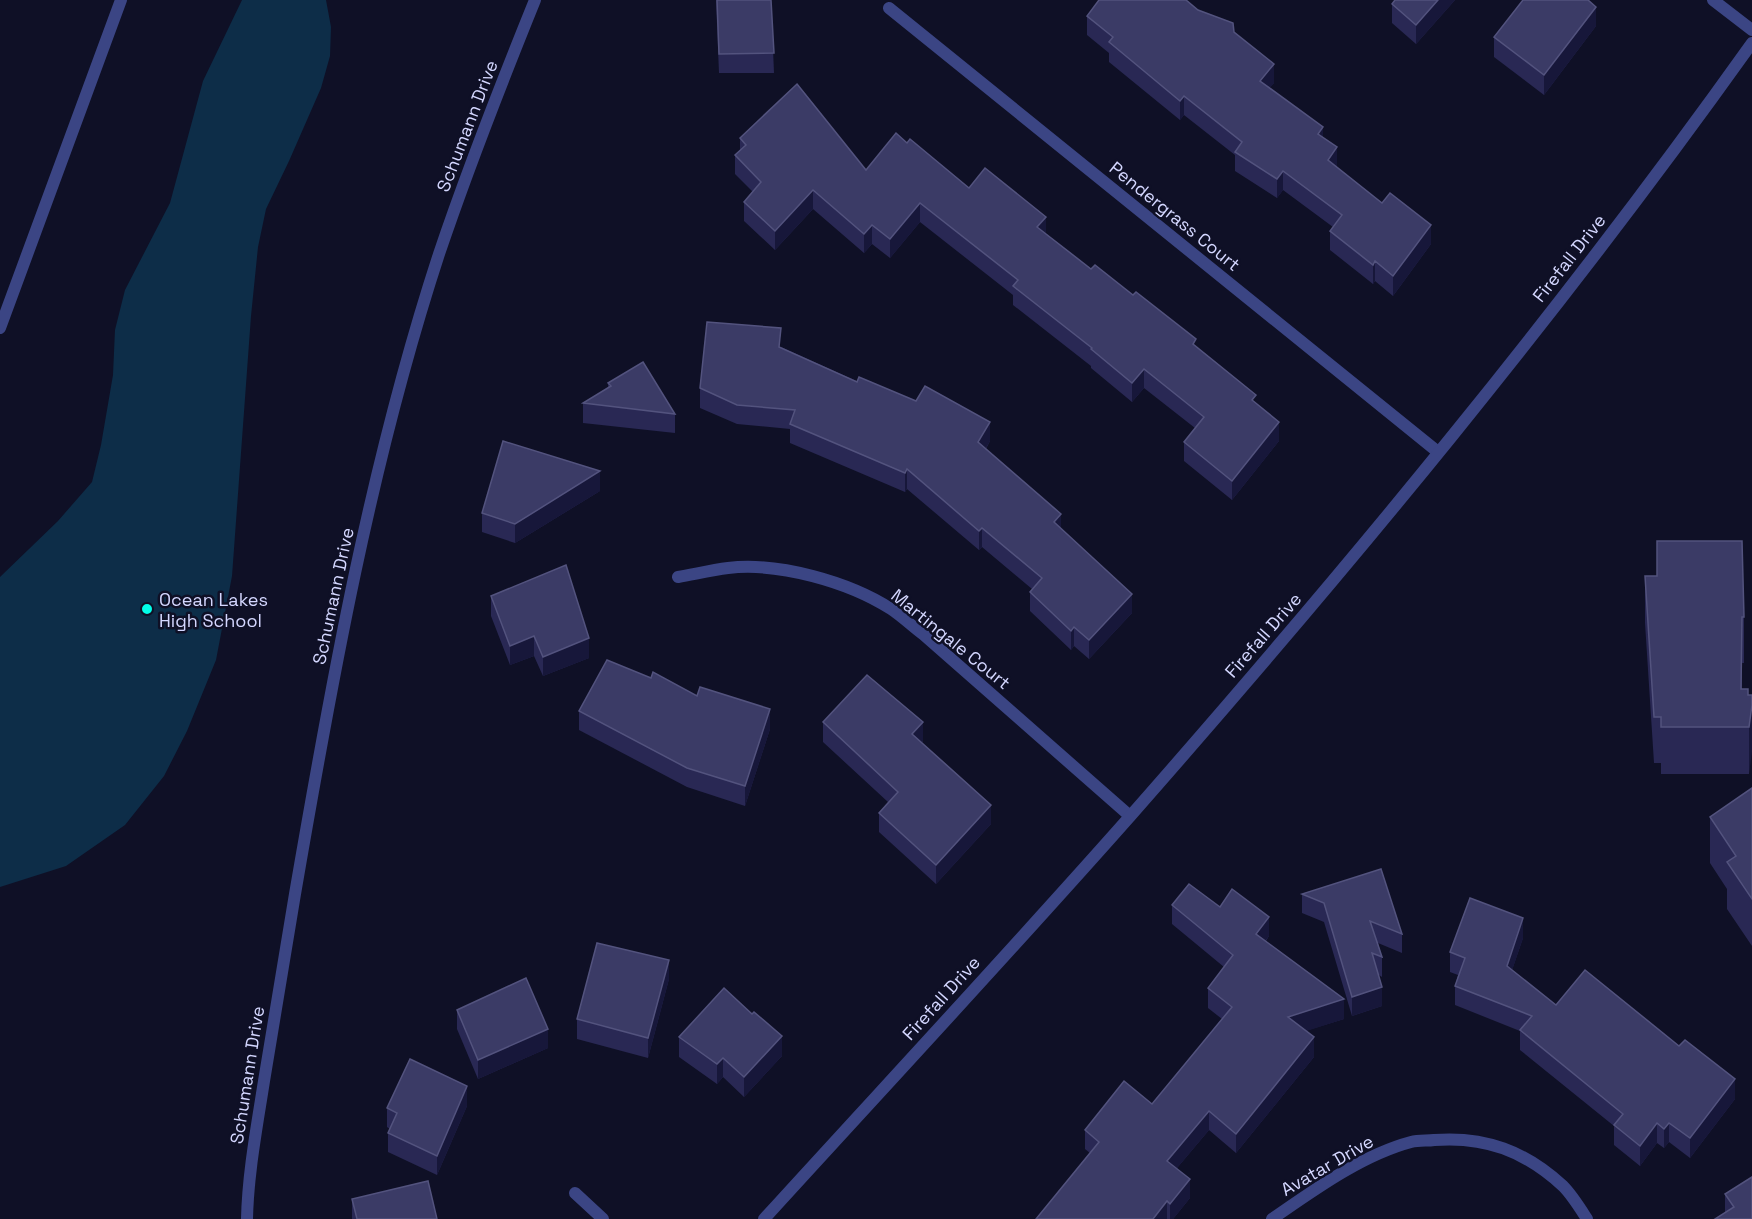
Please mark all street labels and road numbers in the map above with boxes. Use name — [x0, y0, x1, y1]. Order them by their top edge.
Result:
street label: Schumann Drive — [431, 57, 503, 195]
street label: Pendergrass Court — [1105, 156, 1245, 276]
street label: Firefall Drive — [1527, 209, 1611, 307]
street label: Schumann Drive — [307, 525, 359, 667]
street label: Martingale Court — [887, 584, 1015, 694]
street label: Firefall Drive — [1220, 588, 1306, 682]
street label: Firefall Drive — [897, 951, 985, 1045]
street label: Schumann Drive — [225, 1004, 269, 1146]
street label: Avatar Drive — [1277, 1129, 1377, 1201]

